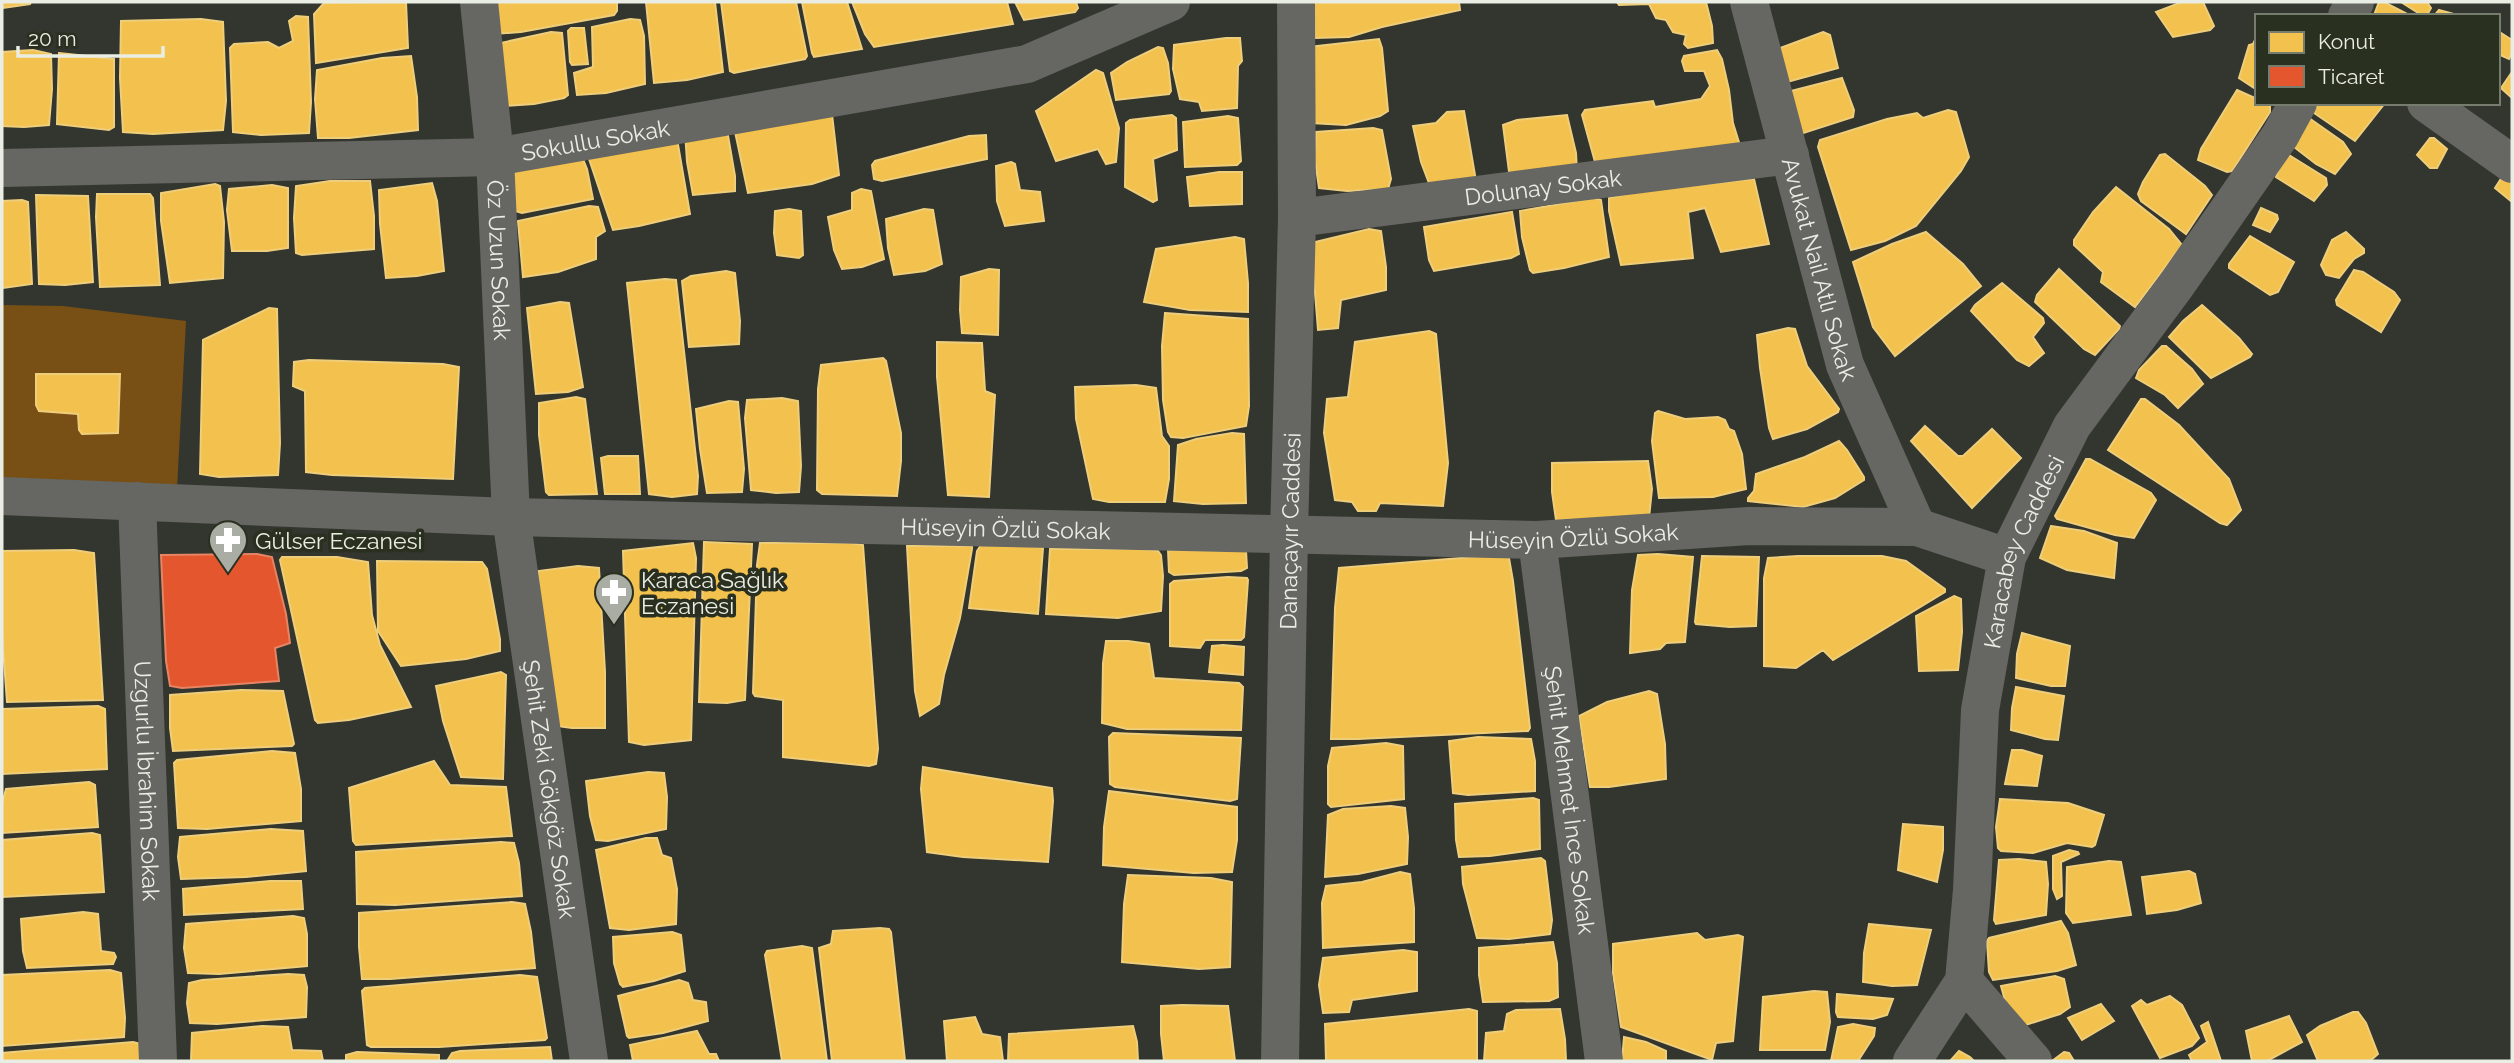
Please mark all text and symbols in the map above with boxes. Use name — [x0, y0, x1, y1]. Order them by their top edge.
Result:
scale bar — [18, 14, 163, 58]
legend — [2255, 14, 2500, 105]
text: 20 m — [28, 26, 76, 51]
text: Konut — [2318, 29, 2375, 54]
text: Ticaret — [2318, 64, 2385, 89]
street label: Sokullu Sokak — [519, 113, 672, 166]
street label: Avukat Nail Atlı Sokak — [1777, 154, 1864, 384]
street label: Dolunay Sokak — [1463, 163, 1623, 210]
street label: Öz Uzun Sokak — [483, 179, 517, 341]
street label: Danaçayır Caddesi — [1274, 432, 1305, 630]
street label: Karacabey Caddesi — [1978, 451, 2069, 651]
street label: Hüseyin Özlü Sokak — [900, 512, 1111, 544]
street label: Hüseyin Özlü Sokak — [1468, 517, 1679, 554]
pharmacy icon: Gülser Eczanesi — [207, 519, 249, 574]
place label: Gülser Eczanesi — [255, 527, 423, 554]
place label: Karaca Sağlık Eczanesi — [641, 566, 784, 619]
pharmacy icon: Karaca Sağlık Eczanesi — [593, 571, 635, 626]
street label: Şehit Zeki Gökgöz Sokak — [518, 658, 582, 920]
street label: Uzgurlu İbrahim Sokak — [129, 660, 165, 902]
street label: Şehit Mehmet İnce Sokak — [1540, 664, 1601, 936]

